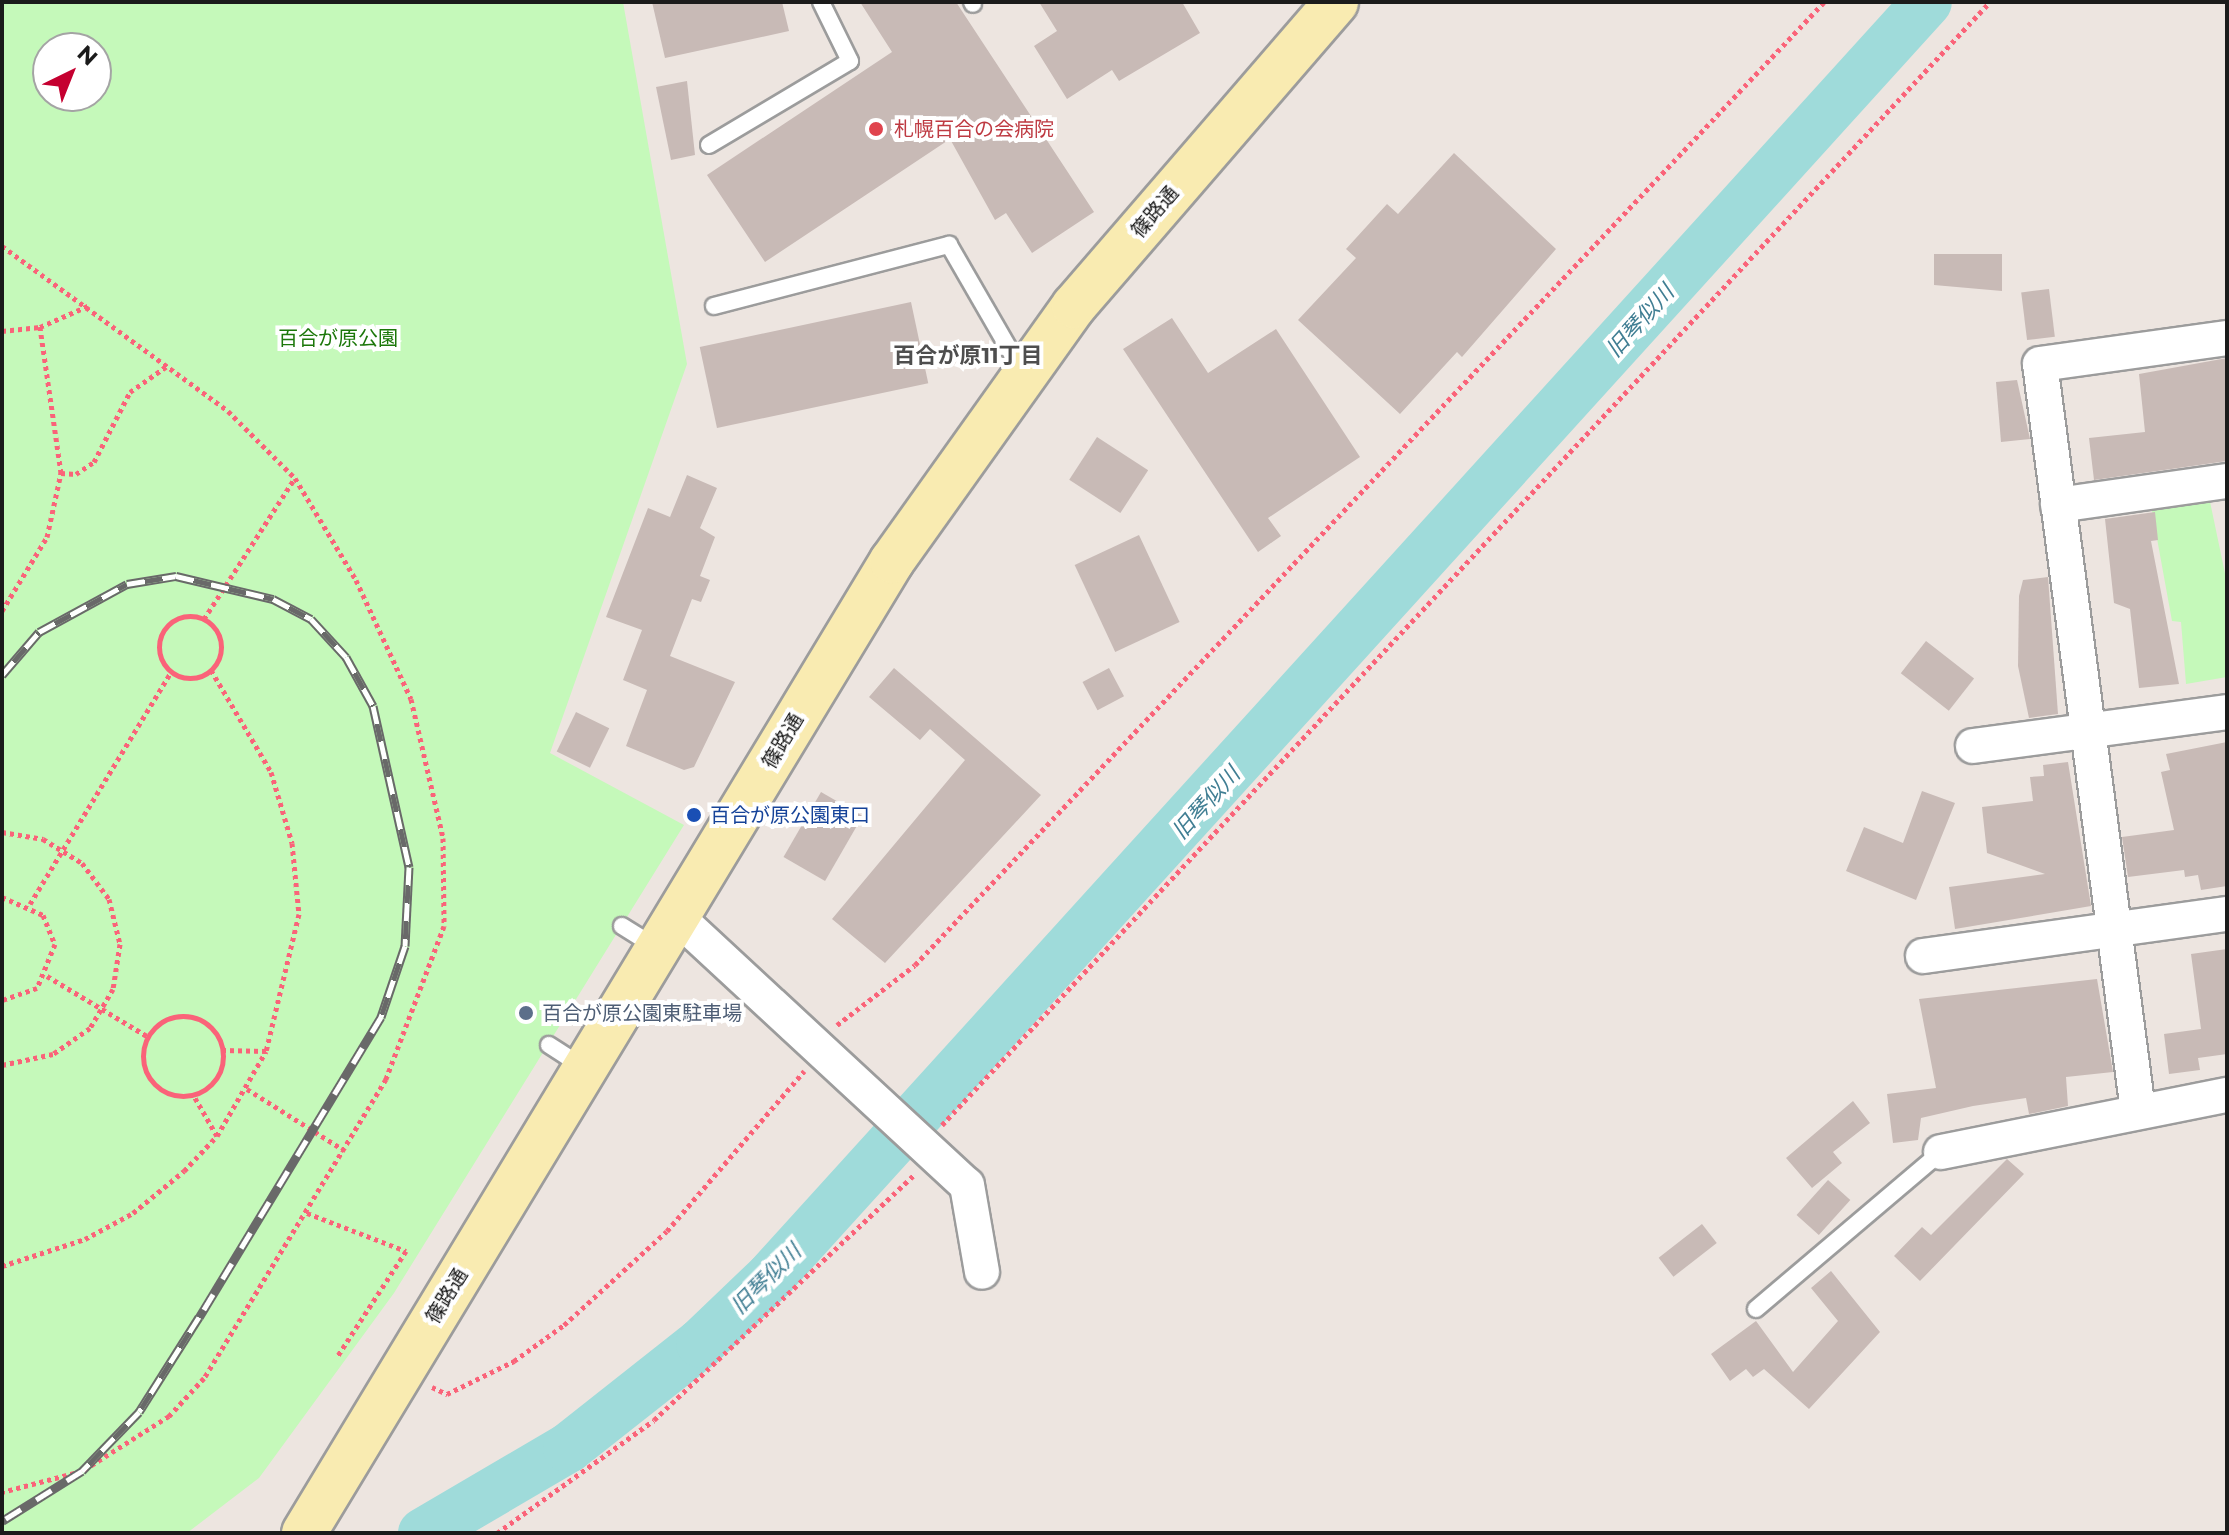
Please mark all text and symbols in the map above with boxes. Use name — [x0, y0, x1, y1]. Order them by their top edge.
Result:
north arrow — [32, 32, 112, 112]
text: N — [72, 40, 103, 71]
place label: 札幌百合の会病院 — [894, 117, 1054, 141]
marker: 札幌百合の会病院 — [865, 118, 887, 140]
street label: 篠路通 — [1126, 181, 1184, 243]
water label: 旧琴似川 — [1601, 279, 1679, 363]
park label: 百合が原公園 — [278, 326, 398, 350]
district label: 百合が原11丁目 — [893, 343, 1043, 369]
street label: 篠路通 — [757, 709, 809, 773]
water label: 旧琴似川 — [1167, 761, 1245, 845]
place label: 百合が原公園東口 — [710, 803, 870, 827]
marker: 百合が原公園東口 — [685, 806, 703, 824]
place label: 百合が原公園東駐車場 — [542, 1001, 742, 1025]
marker: 百合が原公園東駐車場 — [517, 1004, 535, 1022]
water label: 旧琴似川 — [726, 1239, 806, 1319]
street label: 篠路通 — [421, 1264, 473, 1328]

